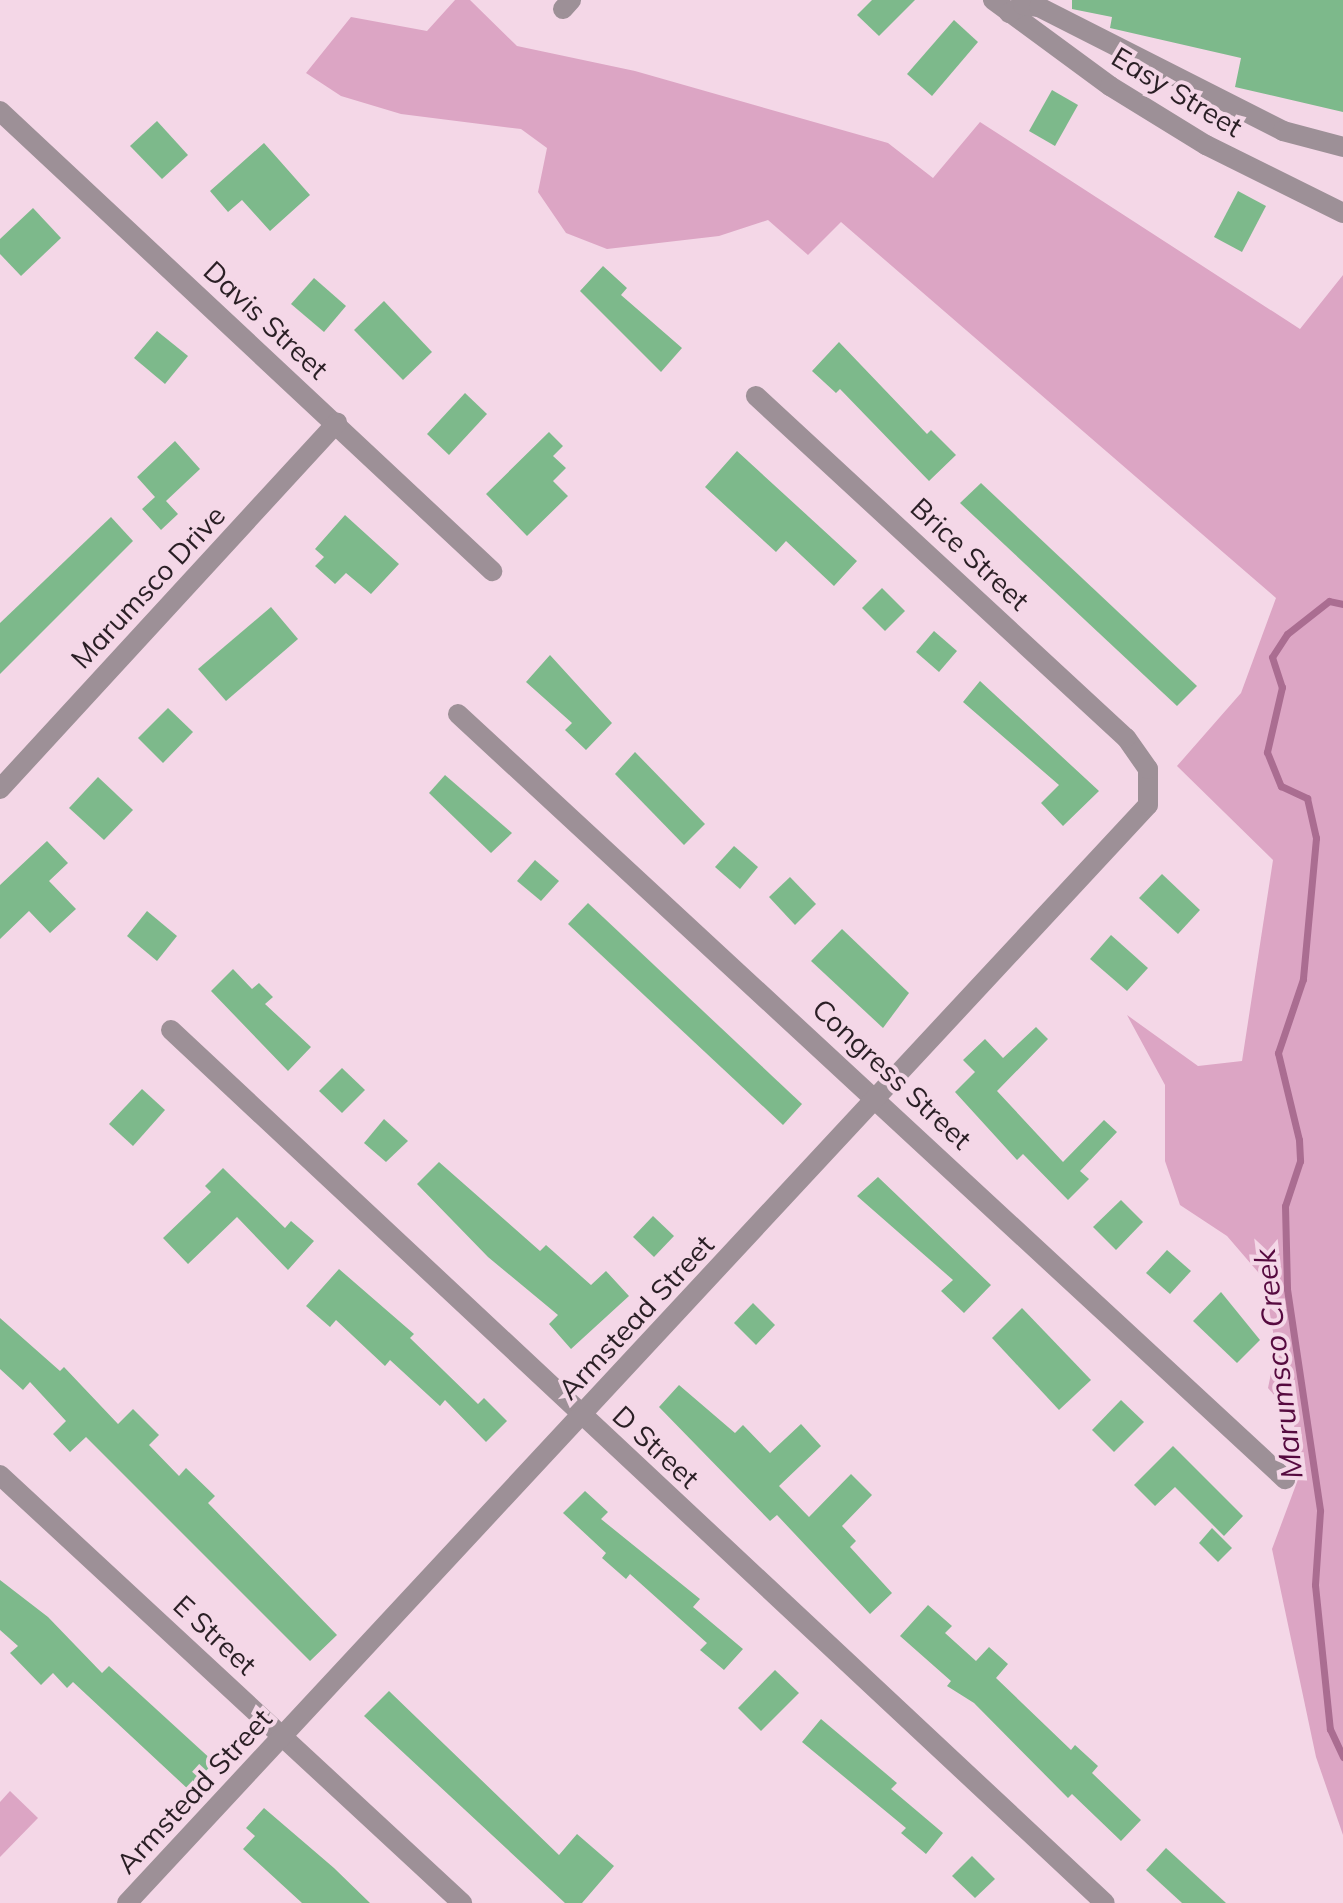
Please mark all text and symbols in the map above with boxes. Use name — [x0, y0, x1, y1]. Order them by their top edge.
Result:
street label: Easy Street — [1106, 40, 1248, 144]
street label: Davis Street — [197, 254, 335, 386]
street label: Brice Street — [904, 491, 1036, 617]
street label: Marumsco Drive — [64, 499, 232, 675]
street label: Congress Street — [806, 992, 978, 1156]
street label: Armstead Street — [551, 1228, 721, 1406]
water label: Marumsco Creek — [1246, 1247, 1310, 1481]
street label: D Street — [606, 1399, 706, 1495]
street label: E Street — [167, 1588, 263, 1682]
street label: Armstead Street — [109, 1702, 279, 1880]

